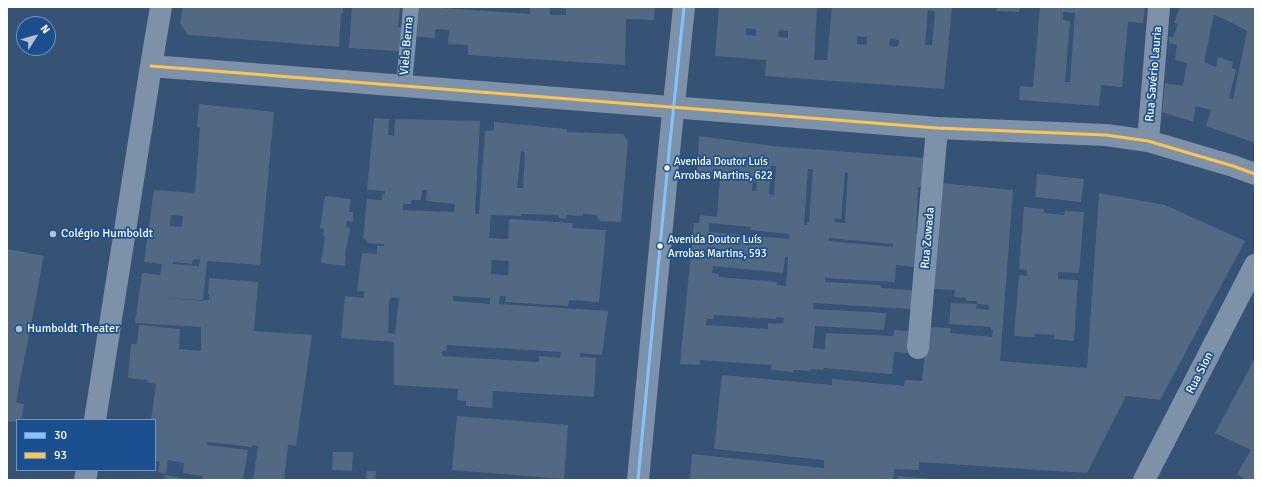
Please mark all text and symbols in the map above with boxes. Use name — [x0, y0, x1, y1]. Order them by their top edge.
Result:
north arrow — [16, 16, 56, 56]
street label: Viela Berna — [397, 16, 417, 76]
text: N — [38, 22, 53, 36]
street label: Rua Savério Lauria — [1143, 26, 1165, 122]
place label: Avenida Doutor Luís Arrobas Martins, 622 — [674, 155, 773, 181]
marker: Avenida Doutor Luís Arrobas Martins, 622 — [662, 163, 672, 173]
street label: Rua Zowada — [918, 207, 938, 269]
place label: Colégio Humboldt — [61, 227, 153, 241]
marker: Colégio Humboldt — [48, 229, 58, 239]
place label: Avenida Doutor Luís Arrobas Martins, 593 — [668, 233, 767, 259]
marker: Avenida Doutor Luís Arrobas Martins, 593 — [655, 241, 665, 251]
place label: Humboldt Theater — [27, 322, 119, 336]
marker: Humboldt Theater — [14, 324, 24, 334]
street label: Rua Sion — [1183, 350, 1217, 396]
legend — [16, 419, 156, 471]
text: 30 — [54, 428, 67, 443]
text: 93 — [54, 448, 67, 463]

